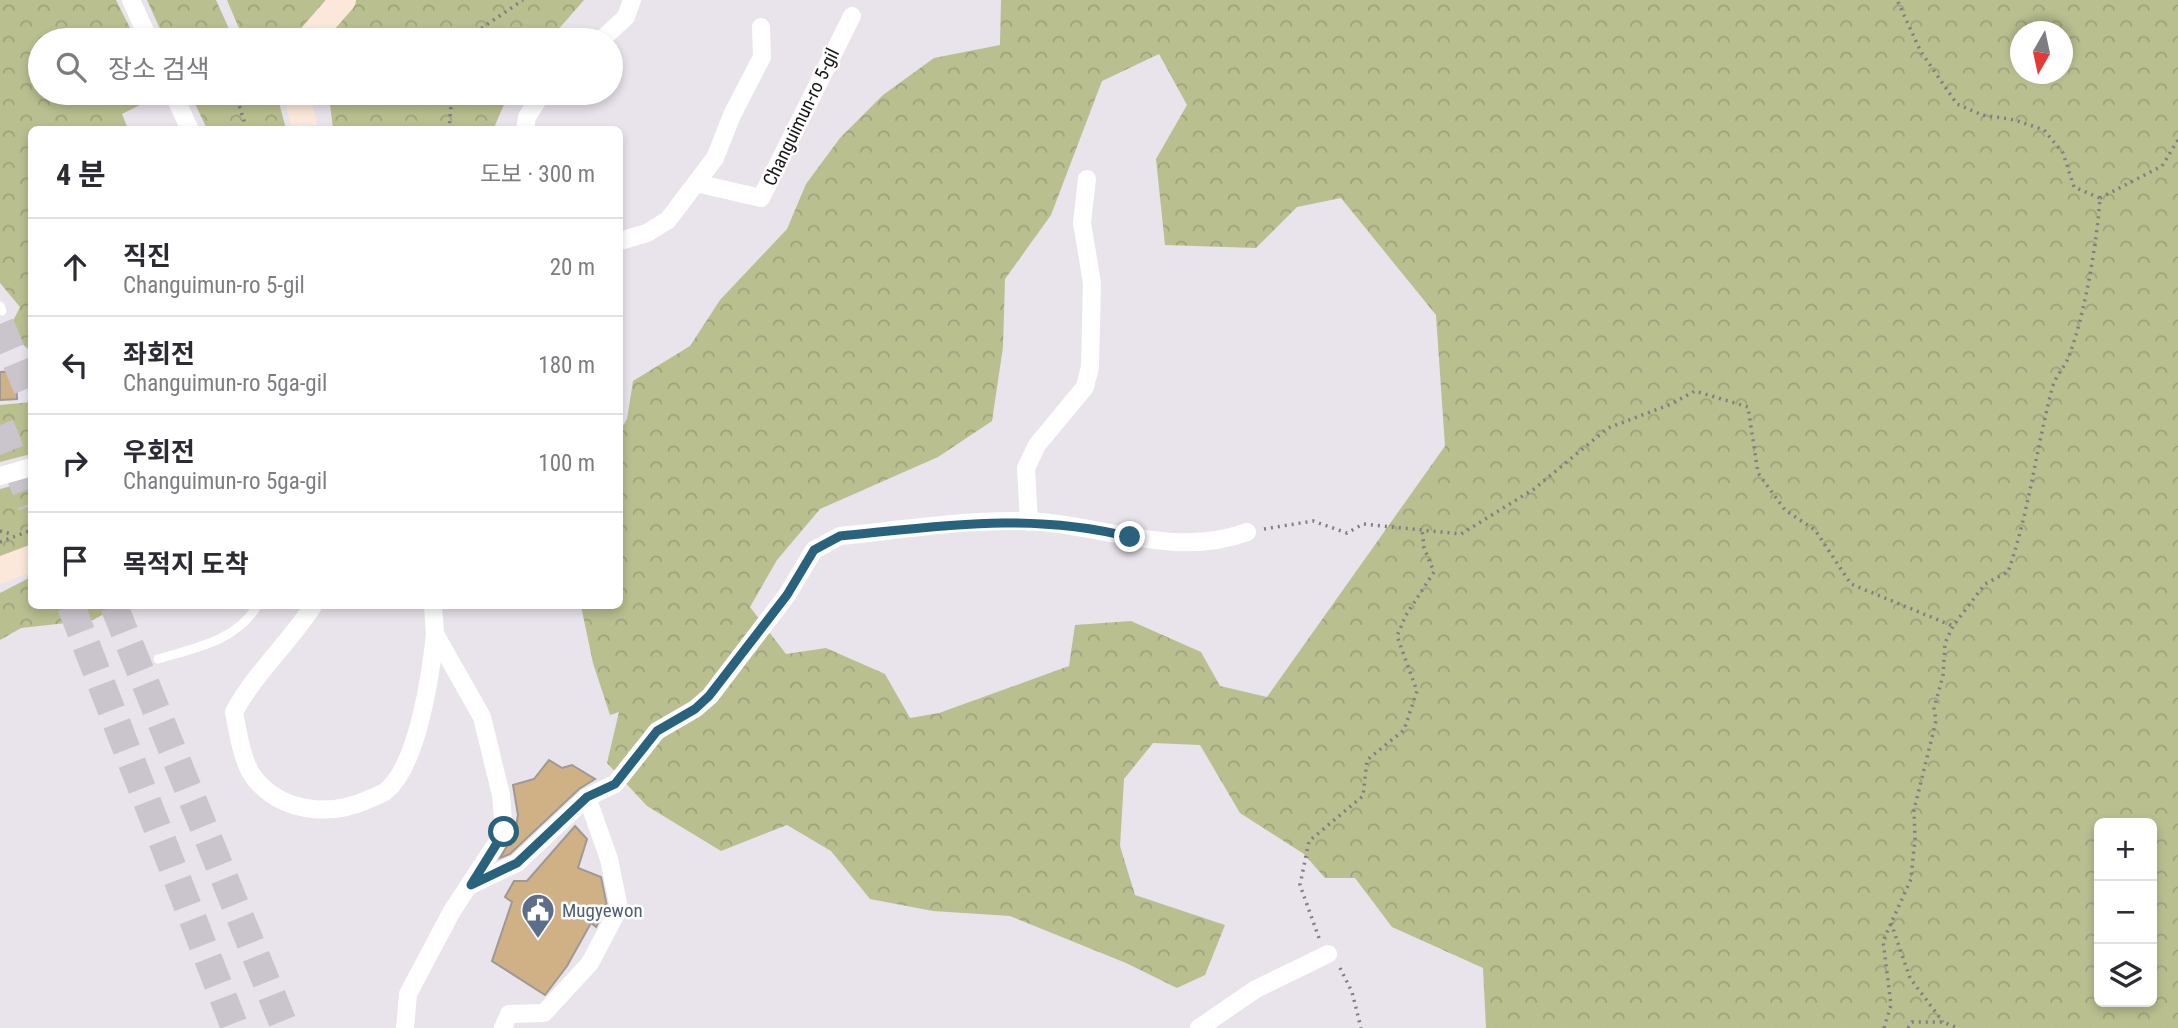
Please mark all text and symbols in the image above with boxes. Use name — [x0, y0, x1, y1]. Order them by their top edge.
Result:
north arrow — [2010, 21, 2073, 84]
search box — [28, 28, 623, 105]
street label: Changuimun-ro 5-gil — [758, 44, 844, 190]
icon: search — [52, 48, 90, 86]
text: 장소 검색 — [108, 54, 210, 84]
text: 4 분 — [56, 157, 106, 192]
text: 도보 · 300 m — [480, 161, 595, 188]
text: 직진 — [123, 241, 171, 271]
icon: ahead — [56, 248, 94, 286]
text: 20 m — [550, 254, 595, 281]
text: Changuimun-ro 5-gil — [123, 272, 305, 299]
text: 좌회전 — [123, 339, 195, 369]
icon: left — [56, 346, 94, 384]
text: 180 m — [538, 352, 595, 379]
text: Changuimun-ro 5ga-gil — [123, 370, 327, 397]
text: 우회전 — [123, 437, 195, 467]
icon: right — [56, 444, 94, 482]
text: 100 m — [538, 450, 595, 477]
text: Changuimun-ro 5ga-gil — [123, 468, 327, 495]
route end — [1114, 521, 1145, 552]
icon: arrive — [56, 542, 94, 580]
text: 목적지 도착 — [123, 549, 249, 579]
route start — [488, 816, 519, 847]
map controls — [2094, 818, 2157, 1007]
button: + — [2094, 818, 2157, 881]
button: − — [2094, 881, 2157, 944]
public building icon: Mugyewon — [519, 891, 557, 940]
place label: Mugyewon — [562, 899, 643, 922]
button: layers — [2094, 944, 2157, 1007]

